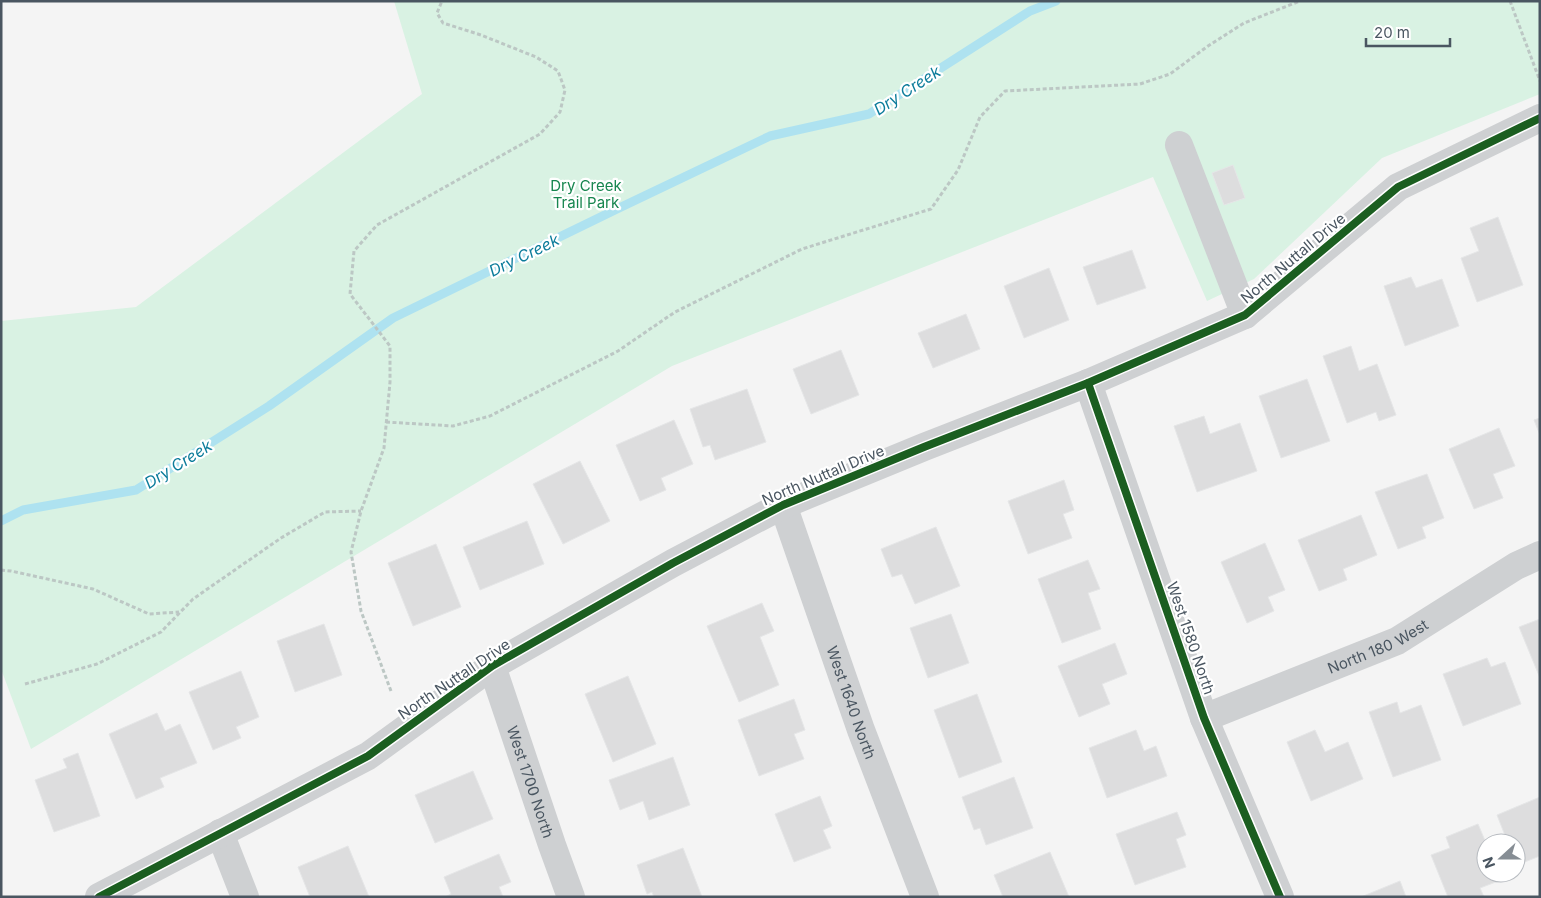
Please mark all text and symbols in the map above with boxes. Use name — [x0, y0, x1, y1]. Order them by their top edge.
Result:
scale bar — [1366, 15, 1450, 47]
text: 20 m — [1374, 23, 1410, 42]
water label: Dry Creek — [870, 61, 944, 119]
park label: Dry Creek Trail Park — [550, 176, 622, 212]
street label: North Nuttall Drive — [1237, 209, 1349, 307]
water label: Dry Creek — [485, 229, 563, 281]
water label: Dry Creek — [140, 435, 216, 493]
street label: North Nuttall Drive — [759, 441, 887, 509]
street label: West 1580 North — [1163, 579, 1219, 697]
street label: North 180 West — [1325, 614, 1431, 677]
street label: North Nuttall Drive — [394, 634, 514, 724]
street label: West 1640 North — [823, 643, 881, 762]
street label: West 1700 North — [503, 723, 558, 840]
north arrow — [1476, 833, 1526, 883]
text: N — [1479, 855, 1498, 871]

